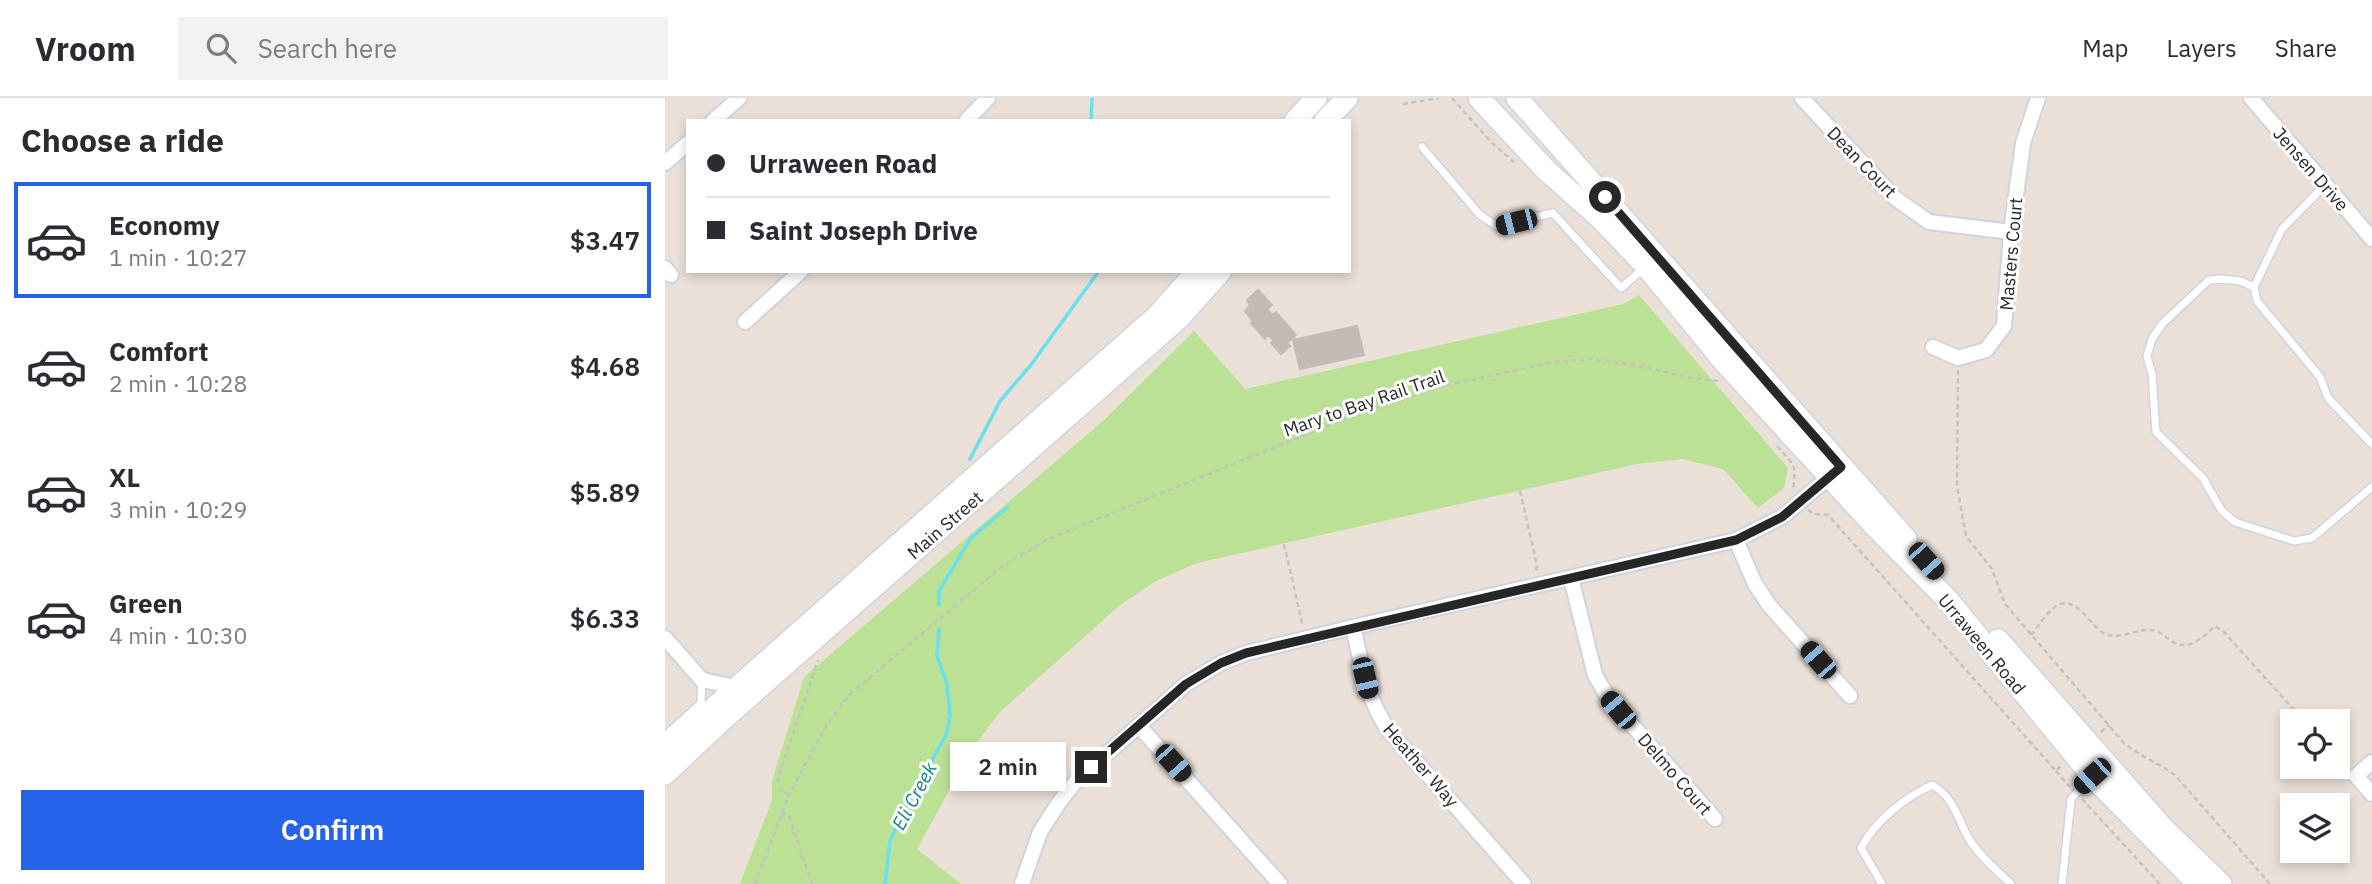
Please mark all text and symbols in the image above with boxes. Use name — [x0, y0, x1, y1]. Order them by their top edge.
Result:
search box — [178, 17, 668, 80]
text: Vroom — [35, 27, 136, 70]
icon: search — [202, 29, 240, 67]
text: Search here — [258, 31, 397, 65]
text: Map — [2082, 32, 2129, 64]
text: Layers — [2167, 32, 2237, 64]
text: Share — [2275, 32, 2337, 64]
text: Choose a ride — [21, 119, 224, 161]
street label: Dean Court — [1822, 121, 1902, 203]
street label: Jensen Drive — [2268, 122, 2354, 216]
text: Urraween Road — [749, 146, 937, 180]
route start — [1589, 181, 1621, 213]
street label: Masters Court — [1995, 197, 2027, 311]
car — [1494, 207, 1539, 237]
text: Economy — [109, 208, 220, 242]
icon: car — [25, 209, 88, 272]
text: Saint Joseph Drive — [749, 213, 978, 247]
text: $3.47 — [570, 223, 640, 257]
text: 1 min · 10:27 — [109, 242, 247, 272]
text: Comfort — [109, 334, 208, 368]
icon: car — [25, 335, 88, 398]
text: $4.68 — [570, 349, 640, 383]
street label: Mary to Bay Rail Trail — [1280, 365, 1448, 441]
text: 2 min · 10:28 — [109, 368, 247, 398]
text: XL — [109, 460, 140, 494]
icon: car — [25, 461, 88, 524]
text: $5.89 — [570, 475, 640, 509]
street label: Main Street — [903, 486, 987, 564]
text: 3 min · 10:29 — [109, 494, 247, 524]
car — [1905, 538, 1948, 584]
text: Green — [109, 586, 183, 620]
icon: car — [25, 587, 88, 650]
street label: Urraween Road — [1933, 589, 2031, 699]
text: $6.33 — [570, 601, 640, 635]
text: 4 min · 10:30 — [109, 620, 247, 650]
car — [1797, 637, 1840, 683]
car — [1351, 655, 1380, 701]
car — [1597, 687, 1640, 733]
map controls — [2280, 709, 2350, 863]
button: locate — [2280, 709, 2350, 779]
street label: Heather Way — [1378, 718, 1464, 812]
street label: Delmo Court — [1633, 728, 1717, 820]
car — [1152, 740, 1195, 786]
callout: 2 min — [951, 742, 1067, 792]
text: 2 min — [978, 751, 1038, 781]
route end — [1075, 751, 1107, 783]
car — [2070, 754, 2115, 798]
water label: Eli Creek — [886, 757, 942, 834]
button: Confirm — [21, 790, 644, 870]
button: layers — [2280, 793, 2350, 863]

